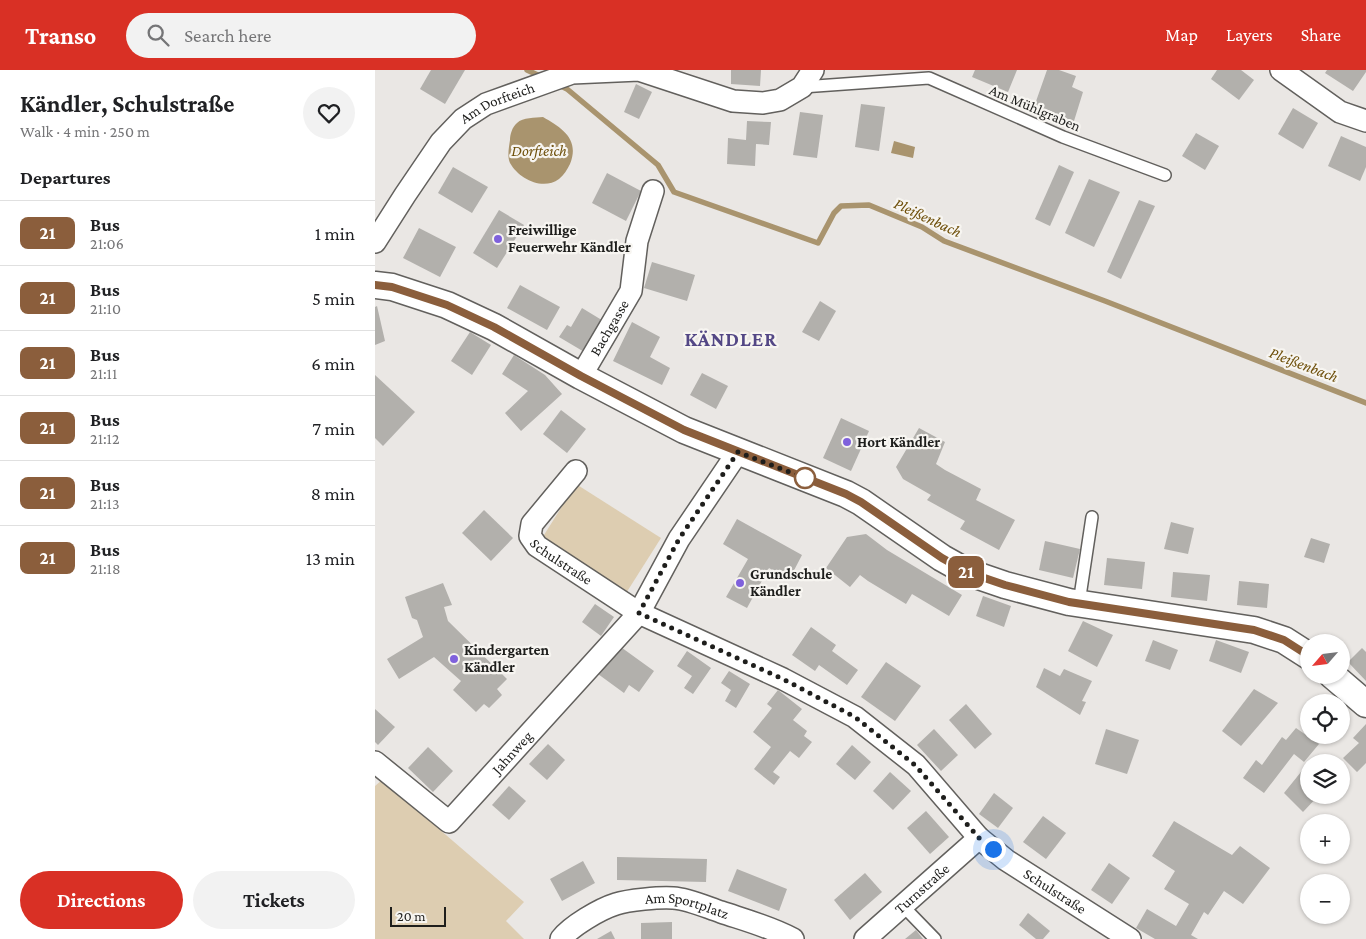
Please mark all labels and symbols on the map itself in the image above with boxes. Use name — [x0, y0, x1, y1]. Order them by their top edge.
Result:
street label: Am Dorfteich — [457, 79, 537, 127]
street label: Am Mühlgraben — [987, 82, 1083, 135]
water label: Dorfteich — [511, 142, 567, 160]
water label: Pleißenbach — [891, 195, 964, 241]
place label: Freiwillige Feuerwehr Kändler — [508, 222, 631, 255]
marker: Freiwillige Feuerwehr Kändler — [492, 233, 504, 245]
street label: Bachgasse — [587, 297, 632, 358]
district label: KÄNDLER — [685, 328, 777, 350]
water label: Pleißenbach — [1267, 344, 1341, 386]
place label: Hort Kändler — [857, 434, 940, 450]
marker: Hort Kändler — [841, 436, 853, 448]
unlabelled marker — [794, 467, 816, 489]
street label: Schulstraße — [527, 536, 595, 588]
line badge: 21 — [943, 556, 989, 588]
place label: Grundschule Kändler — [750, 566, 832, 599]
marker: Grundschule Kändler — [734, 577, 746, 589]
north arrow — [1300, 634, 1350, 684]
place label: Kindergarten Kändler — [464, 642, 549, 675]
marker: Kindergarten Kändler — [448, 653, 460, 665]
street label: Jahnweg — [487, 728, 536, 780]
your location — [981, 837, 1006, 862]
street label: Turnstraße — [891, 860, 953, 917]
street label: Schulstraße — [1021, 865, 1090, 917]
street label: Am Sportplatz — [644, 890, 731, 922]
scale bar — [390, 904, 446, 927]

